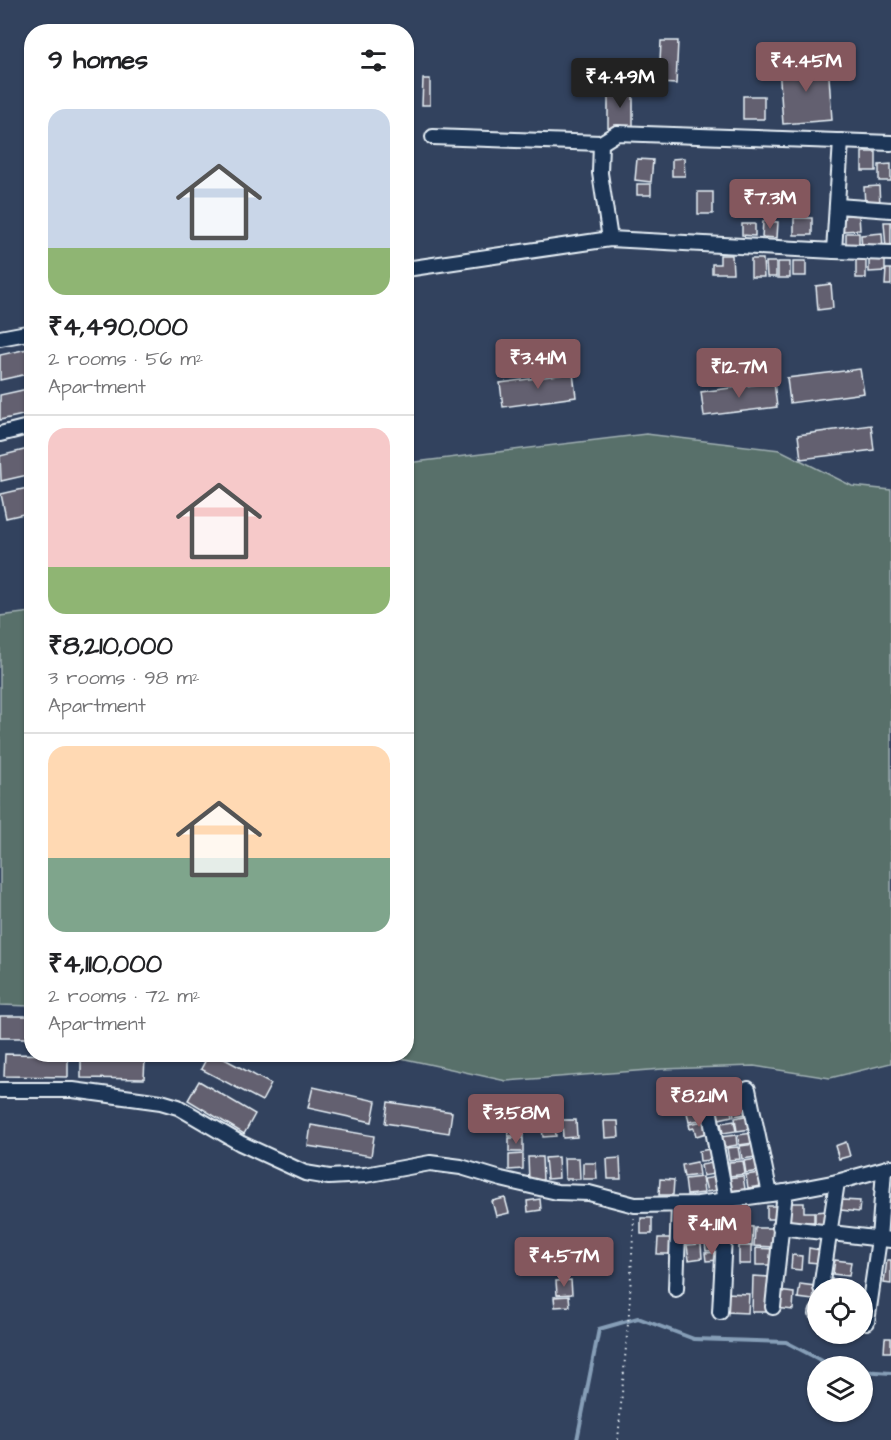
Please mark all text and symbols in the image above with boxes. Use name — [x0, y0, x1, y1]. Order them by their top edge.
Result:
text: 9 homes — [48, 42, 148, 78]
pin: ₹4.45M — [757, 42, 855, 93]
icon: filters — [357, 44, 390, 77]
text: ₹4.45M — [770, 47, 842, 75]
pin: ₹4.49M — [571, 58, 669, 109]
text: ₹4.49M — [585, 63, 655, 91]
icon: home — [165, 148, 273, 256]
pin: ₹7.3M — [728, 179, 812, 230]
text: ₹7.3M — [743, 184, 797, 212]
text: ₹4,490,000 — [48, 309, 188, 345]
pin: ₹3.41M — [489, 339, 587, 390]
text: ₹3.41M — [509, 344, 567, 372]
text: 2 rooms · 56 m² — [48, 345, 203, 373]
pin: ₹12.7M — [690, 348, 788, 399]
text: ₹12.7M — [710, 353, 768, 381]
text: Apartment — [48, 373, 146, 401]
icon: home — [165, 467, 273, 575]
text: ₹8,210,000 — [48, 628, 173, 664]
text: 3 rooms · 98 m² — [48, 664, 200, 692]
text: Apartment — [48, 692, 146, 720]
icon: home — [165, 785, 273, 893]
text: ₹4,110,000 — [48, 946, 162, 982]
text: 2 rooms · 72 m² — [48, 982, 200, 1010]
text: Apartment — [48, 1010, 146, 1038]
pin: ₹8.21M — [650, 1077, 748, 1128]
text: ₹8.21M — [670, 1082, 728, 1110]
pin: ₹3.58M — [467, 1094, 565, 1145]
text: ₹3.58M — [482, 1099, 550, 1127]
pin: ₹4.11M — [663, 1205, 761, 1256]
text: ₹4.11M — [687, 1210, 737, 1238]
pin: ₹4.57M — [515, 1237, 613, 1288]
text: ₹4.57M — [529, 1242, 599, 1270]
map controls — [807, 1278, 873, 1422]
button: locate — [807, 1278, 873, 1344]
button: layers — [807, 1356, 873, 1422]

